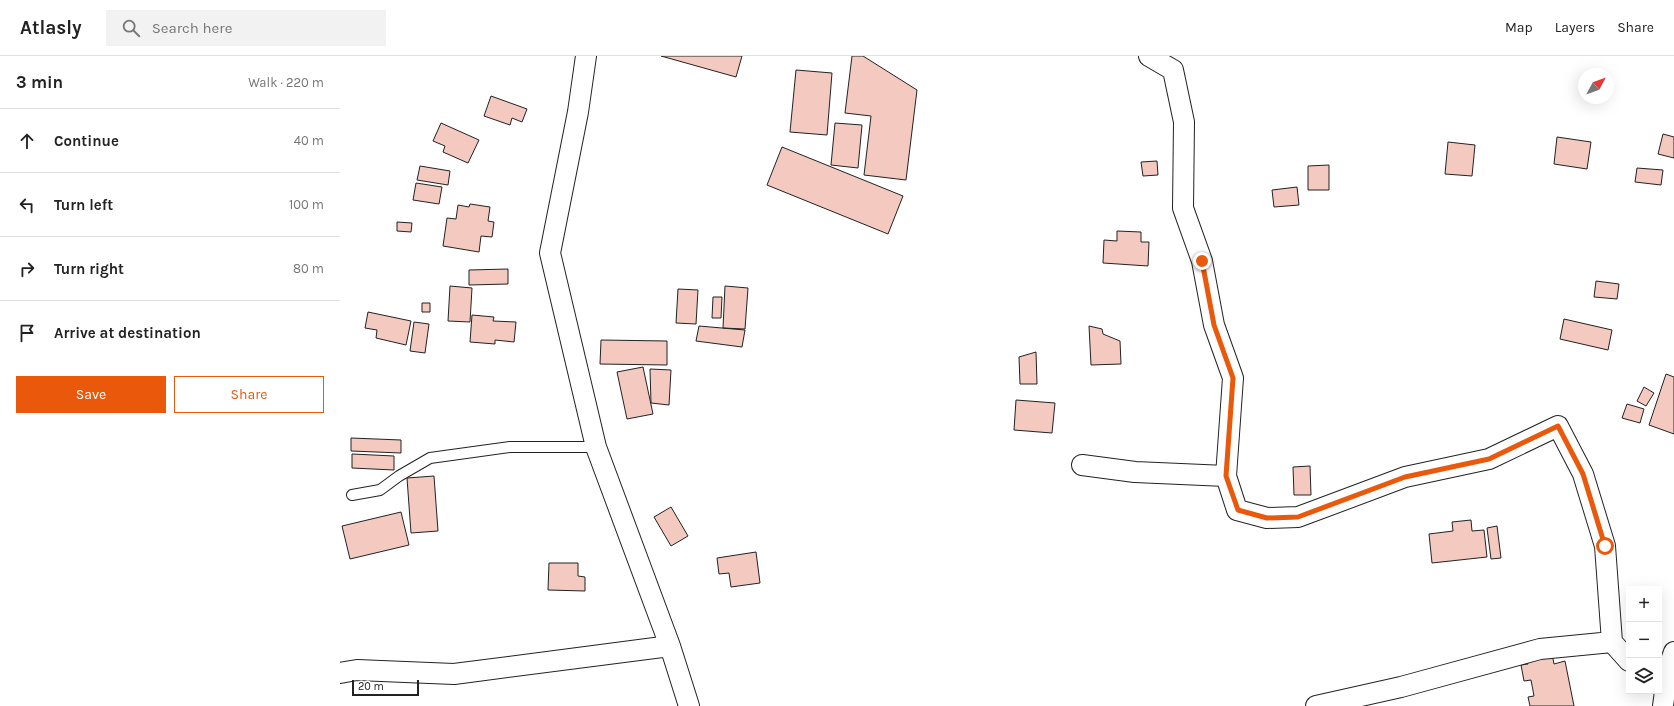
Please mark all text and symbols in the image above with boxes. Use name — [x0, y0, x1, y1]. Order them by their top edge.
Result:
search box — [106, 10, 386, 46]
text: Atlasly — [20, 17, 82, 39]
icon: search — [120, 17, 142, 39]
text: Search here — [152, 19, 232, 37]
text: Map — [1505, 19, 1533, 36]
text: Layers — [1555, 19, 1595, 36]
text: Share — [1617, 19, 1654, 36]
north arrow — [1578, 68, 1614, 104]
text: 3 min — [16, 72, 63, 92]
text: Walk · 220 m — [248, 75, 324, 90]
icon: ahead — [16, 130, 38, 152]
text: Continue — [54, 132, 119, 150]
text: 40 m — [294, 133, 324, 148]
icon: left — [16, 194, 38, 216]
text: Turn left — [54, 196, 113, 214]
text: 100 m — [289, 197, 324, 212]
route end — [1193, 252, 1211, 270]
icon: right — [16, 258, 38, 280]
text: Turn right — [54, 260, 124, 278]
text: 80 m — [293, 261, 324, 276]
icon: arrive — [16, 322, 38, 344]
text: Arrive at destination — [54, 324, 201, 342]
button: Save — [16, 376, 166, 413]
button: Share — [174, 376, 324, 413]
route start — [1596, 537, 1614, 555]
map controls — [1626, 586, 1662, 694]
button: + — [1626, 586, 1662, 622]
button: − — [1626, 622, 1662, 658]
button: layers — [1626, 658, 1662, 694]
scale bar — [352, 678, 419, 697]
text: 20 m — [358, 680, 384, 693]

